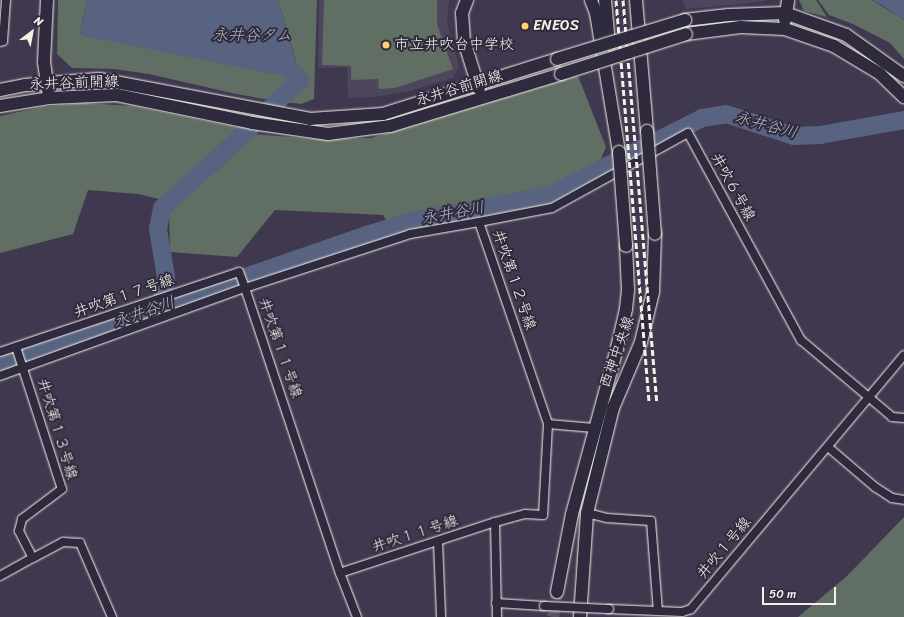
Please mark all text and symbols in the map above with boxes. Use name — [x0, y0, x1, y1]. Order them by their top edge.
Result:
text: N — [30, 11, 47, 31]
north arrow — [12, 12, 52, 52]
place label: ENEOS — [533, 17, 579, 35]
marker: ENEOS — [520, 21, 530, 31]
water label: 永井谷タム — [212, 25, 292, 45]
place label: 市立井吹台中学校 — [394, 36, 514, 54]
marker: 市立井吹台中学校 — [381, 40, 391, 50]
street label: 永井谷前開線 — [413, 66, 505, 110]
street label: 永井谷前開線 — [29, 72, 119, 94]
water label: 永井谷川 — [733, 107, 799, 143]
street label: 井吹６号線 — [707, 150, 759, 224]
water label: 永井谷川 — [420, 197, 486, 229]
street label: 井吹第１２号線 — [488, 227, 540, 333]
street label: 井吹第１７号線 — [71, 270, 177, 322]
water label: 永井谷川 — [111, 293, 177, 331]
street label: 井吹第１１号線 — [254, 295, 306, 401]
street label: 西神中央線 — [596, 314, 638, 390]
street label: 井吹第１３号線 — [33, 376, 81, 482]
street label: 井吹１１号線 — [369, 512, 461, 556]
street label: 井吹１号線 — [693, 513, 755, 583]
scale bar — [764, 579, 838, 605]
text: 50 m — [769, 583, 796, 605]

